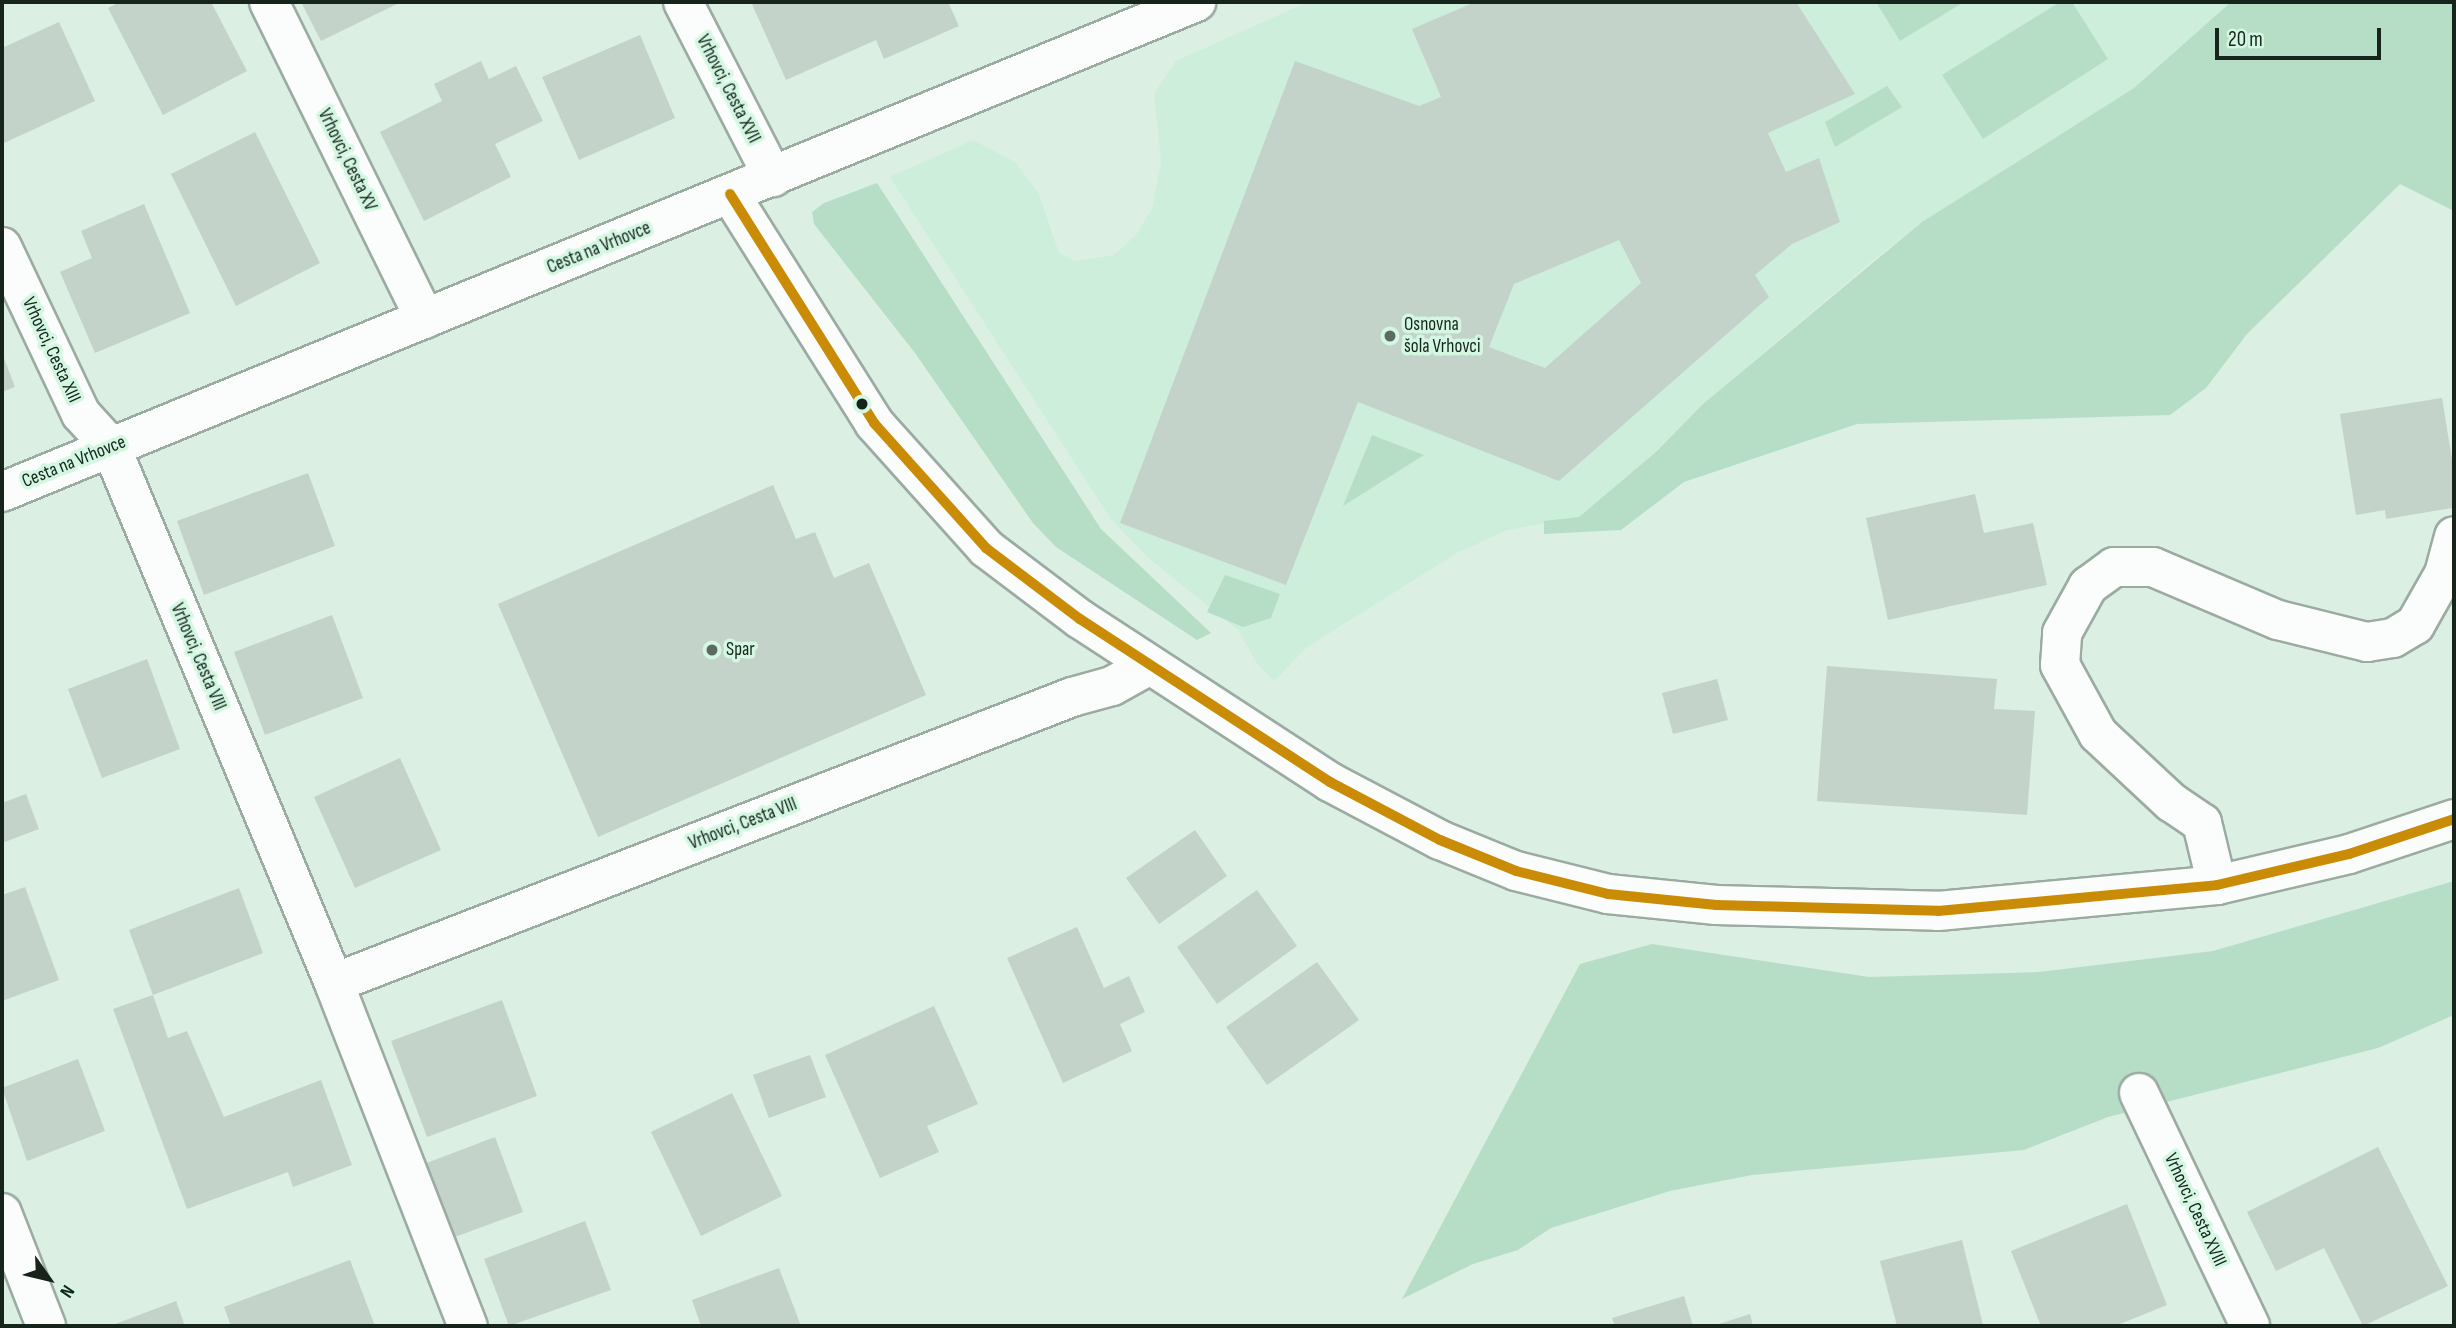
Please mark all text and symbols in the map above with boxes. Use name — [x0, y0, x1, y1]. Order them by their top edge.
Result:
scale bar — [2218, 14, 2384, 58]
text: 20 m — [2228, 27, 2263, 52]
street label: Vrhovci, Cesta XVII — [691, 31, 765, 147]
street label: Vrhovci, Cesta XV — [312, 105, 382, 215]
street label: Cesta na Vrhovce — [544, 217, 654, 279]
street label: Vrhovci, Cesta XIII — [17, 294, 85, 406]
place label: Osnovna šola Vrhovci — [1404, 314, 1480, 358]
marker: Osnovna šola Vrhovci — [1382, 328, 1398, 344]
unlabelled marker — [855, 397, 869, 411]
street label: Cesta na Vrhovce — [19, 431, 129, 493]
street label: Vrhovci, Cesta VIII — [165, 600, 231, 714]
place label: Spar — [726, 639, 755, 661]
marker: Spar — [704, 642, 720, 658]
street label: Vrhovci, Cesta VIII — [686, 793, 800, 855]
street label: Vrhovci, Cesta XVIII — [2159, 1150, 2231, 1270]
north arrow — [14, 1244, 84, 1314]
text: N — [54, 1280, 79, 1302]

